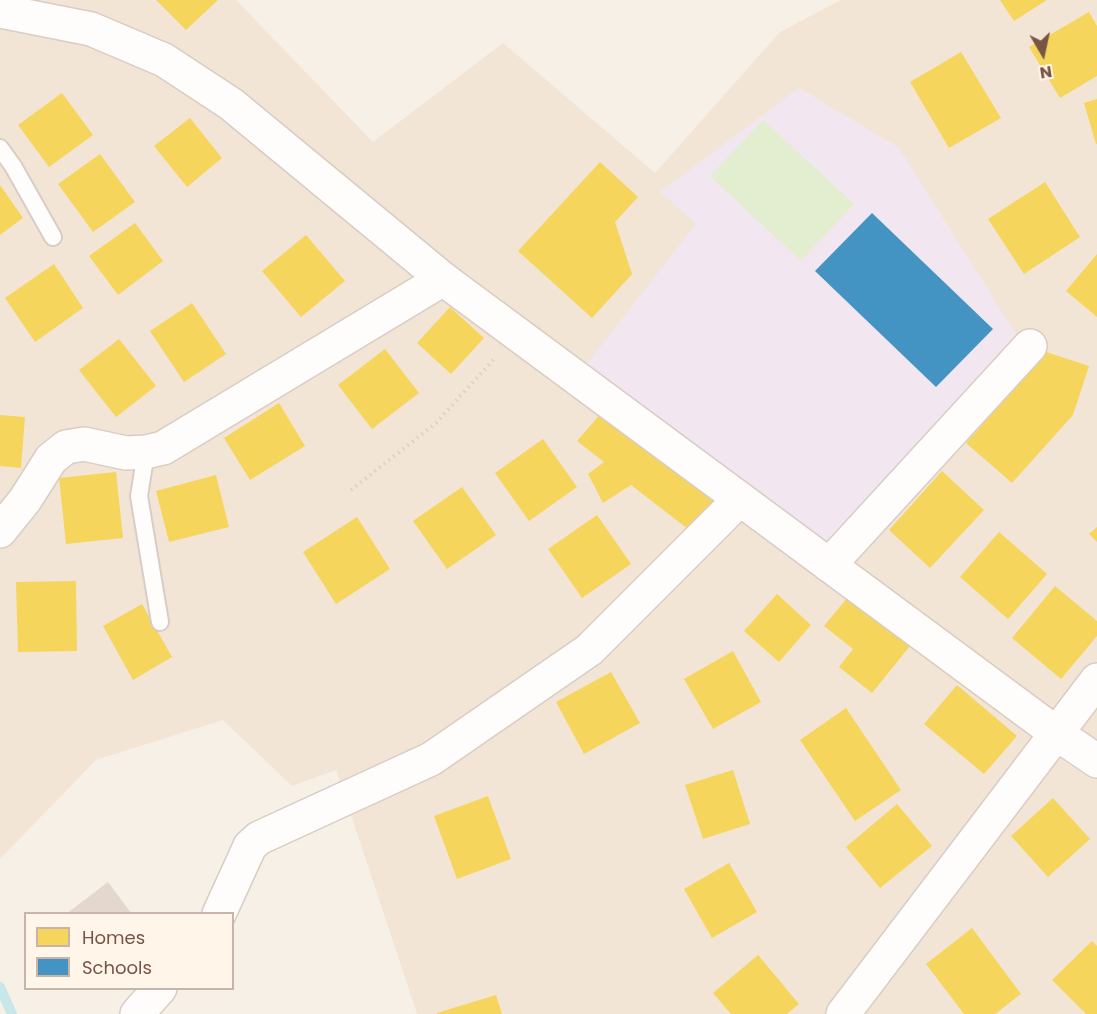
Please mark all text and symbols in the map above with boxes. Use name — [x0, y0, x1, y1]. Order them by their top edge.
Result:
north arrow — [1013, 24, 1073, 84]
text: N — [1038, 60, 1054, 85]
legend — [24, 912, 234, 990]
text: Homes — [82, 925, 145, 950]
text: Schools — [82, 955, 152, 980]

